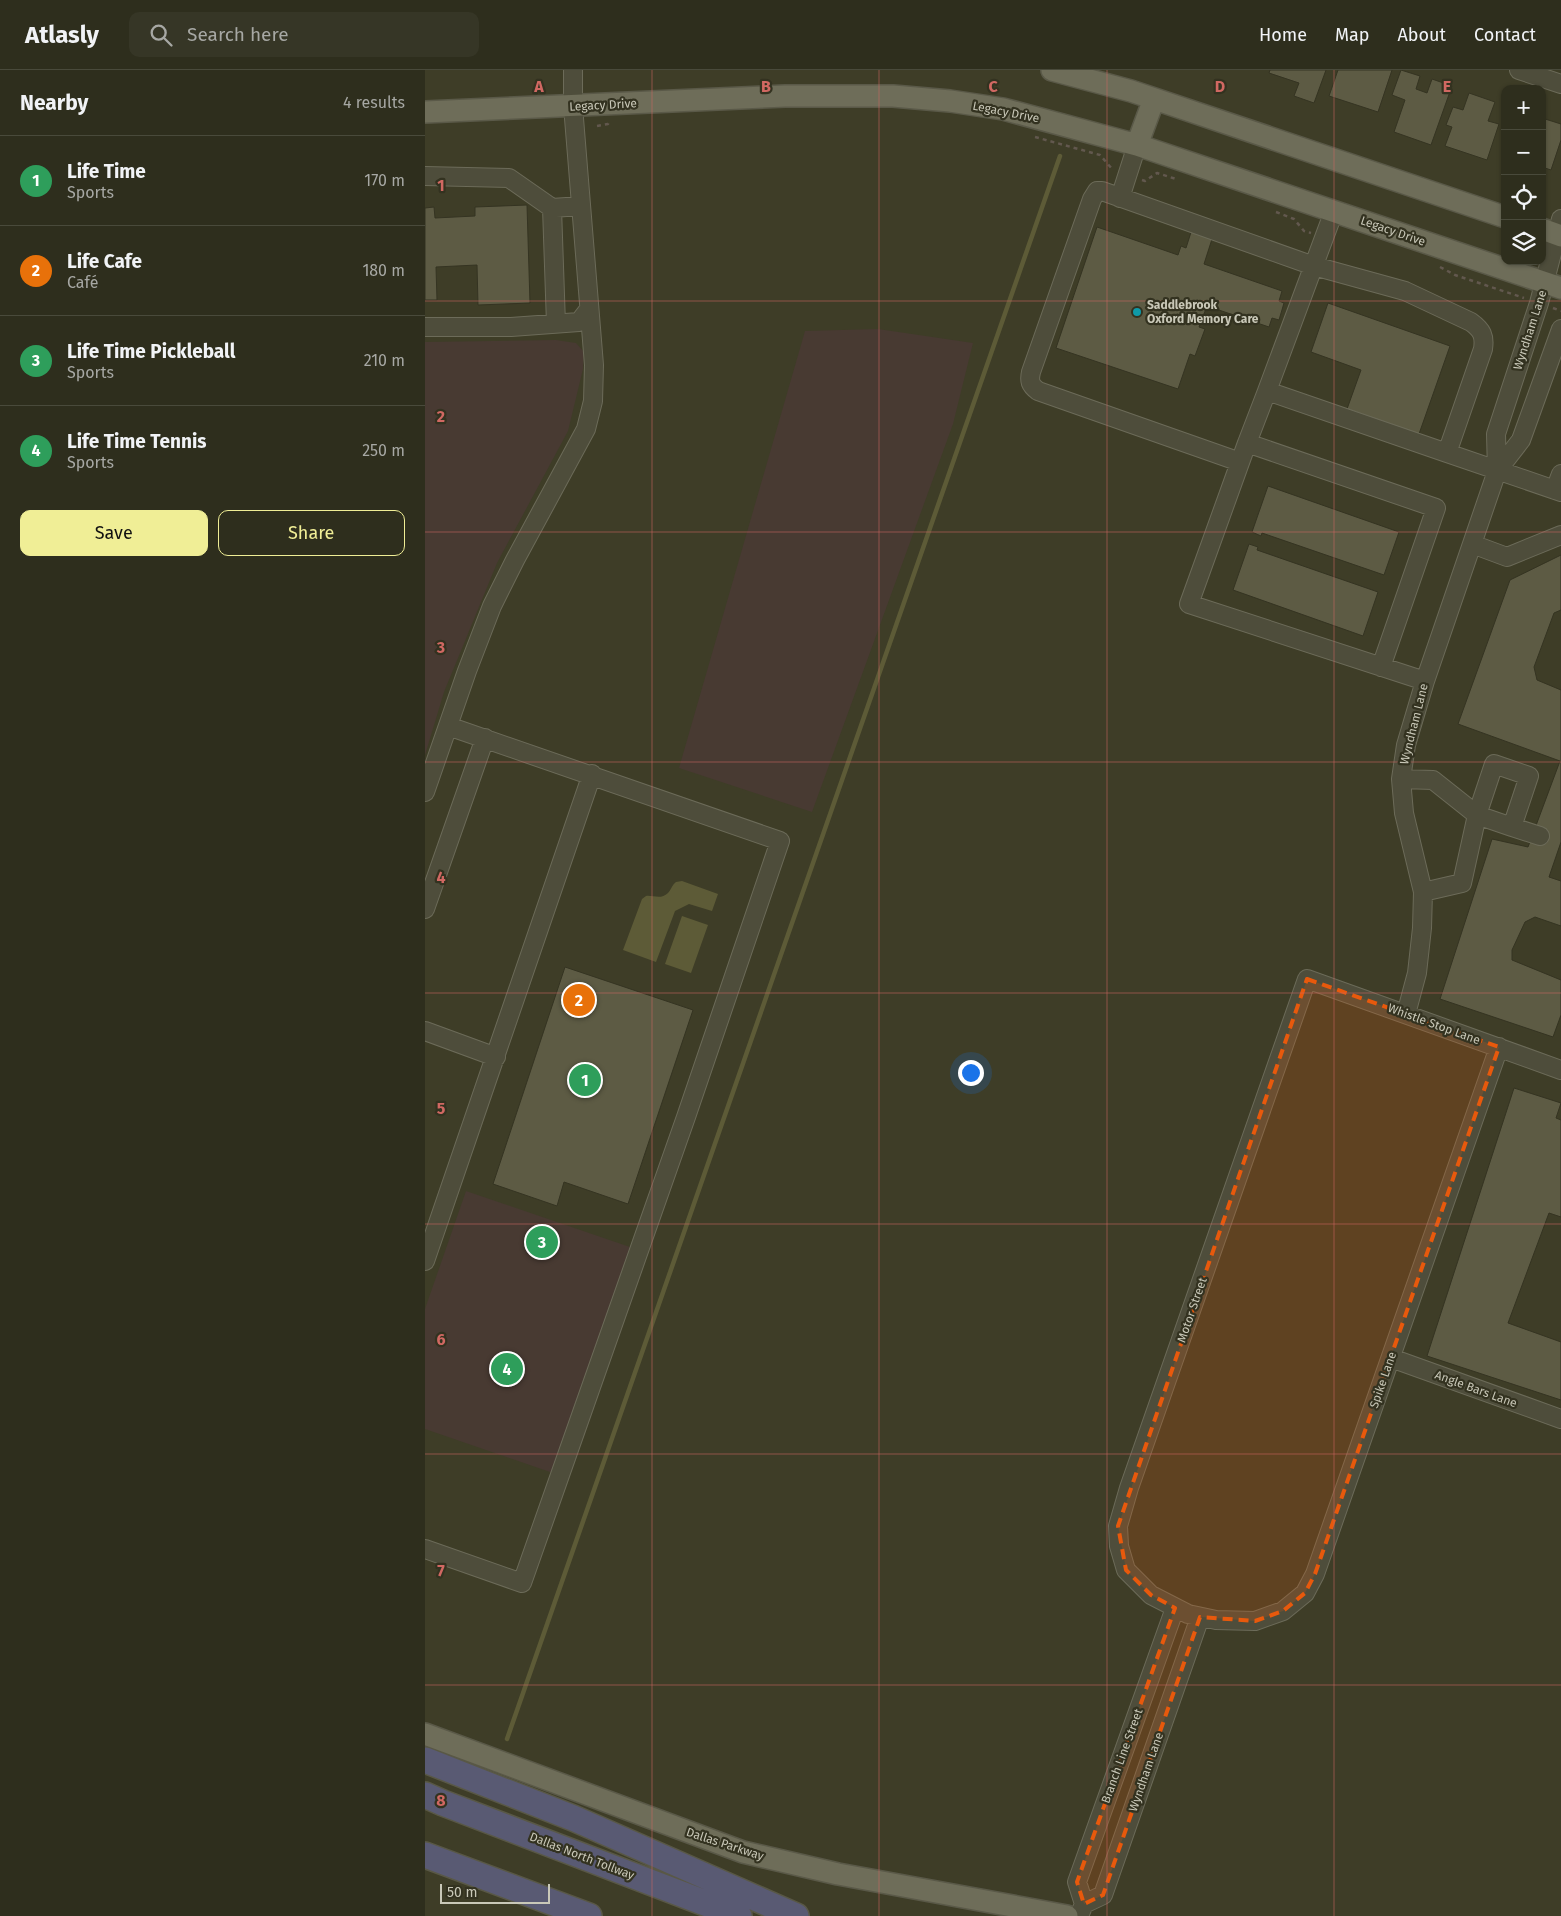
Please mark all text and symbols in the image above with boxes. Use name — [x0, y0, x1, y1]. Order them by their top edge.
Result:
search box — [129, 12, 479, 57]
text: Atlasly — [25, 21, 99, 49]
icon: search — [147, 21, 175, 49]
text: Search here — [187, 23, 289, 46]
text: Home — [1259, 24, 1307, 46]
text: Map — [1335, 24, 1369, 46]
text: About — [1397, 24, 1446, 46]
text: Contact — [1474, 24, 1536, 46]
text: A — [533, 77, 544, 96]
text: B — [761, 77, 771, 96]
text: C — [988, 77, 998, 96]
text: D — [1215, 77, 1225, 96]
text: E — [1443, 77, 1451, 96]
map controls — [1501, 85, 1546, 265]
button: + — [1501, 85, 1546, 130]
text: Nearby — [20, 90, 88, 116]
text: 4 results — [343, 93, 405, 112]
street label: Legacy Drive — [569, 96, 637, 114]
street label: Legacy Drive — [971, 99, 1041, 125]
button: − — [1501, 130, 1546, 175]
text: Life Time — [67, 160, 146, 183]
text: 1 — [32, 171, 40, 190]
text: 170 m — [364, 171, 405, 190]
button: locate — [1501, 175, 1546, 220]
text: 1 — [437, 176, 445, 195]
text: Sports — [67, 183, 114, 202]
street label: Legacy Drive — [1359, 213, 1427, 249]
button: layers — [1501, 220, 1546, 265]
text: Life Cafe — [67, 250, 142, 273]
text: 2 — [32, 261, 40, 280]
text: 180 m — [362, 261, 405, 280]
text: Café — [67, 273, 98, 292]
street label: Wyndham Lane — [1511, 288, 1549, 372]
place label: Saddlebrook Oxford Memory Care — [1147, 298, 1259, 326]
marker: Saddlebrook Oxford Memory Care — [1131, 306, 1143, 318]
text: Life Time Pickleball — [67, 340, 235, 363]
text: 3 — [32, 351, 40, 370]
text: 210 m — [364, 351, 405, 370]
text: Sports — [67, 363, 114, 382]
text: 2 — [437, 407, 445, 426]
text: Life Time Tennis — [67, 430, 207, 453]
text: 4 — [31, 441, 41, 460]
text: 250 m — [362, 441, 405, 460]
text: Sports — [67, 453, 114, 472]
button: Save — [20, 510, 208, 556]
button: Share — [218, 510, 405, 556]
text: 3 — [436, 638, 445, 657]
street label: Wyndham Lane — [1397, 682, 1431, 766]
text: 4 — [436, 868, 446, 887]
pin: 2 — [563, 981, 595, 1019]
street label: Whistle Stop Lane — [1386, 1001, 1482, 1047]
your location — [958, 1060, 984, 1086]
pin: 1 — [569, 1061, 601, 1099]
text: 5 — [437, 1099, 446, 1118]
pin: 3 — [526, 1223, 558, 1261]
street label: Motor Street — [1174, 1275, 1210, 1344]
text: 6 — [436, 1330, 446, 1349]
pin: 4 — [491, 1350, 523, 1388]
street label: Spike Lane — [1367, 1350, 1399, 1410]
street label: Angle Bars Lane — [1433, 1368, 1519, 1410]
text: 7 — [437, 1561, 445, 1580]
street label: Branch Line Street — [1098, 1706, 1146, 1805]
street label: Wyndham Lane — [1126, 1730, 1166, 1814]
text: 8 — [436, 1791, 446, 1810]
street label: Dallas Parkway — [685, 1825, 766, 1863]
street label: Dallas North Tollway — [528, 1830, 636, 1882]
scale bar — [440, 1881, 550, 1904]
text: 50 m — [447, 1884, 478, 1901]

